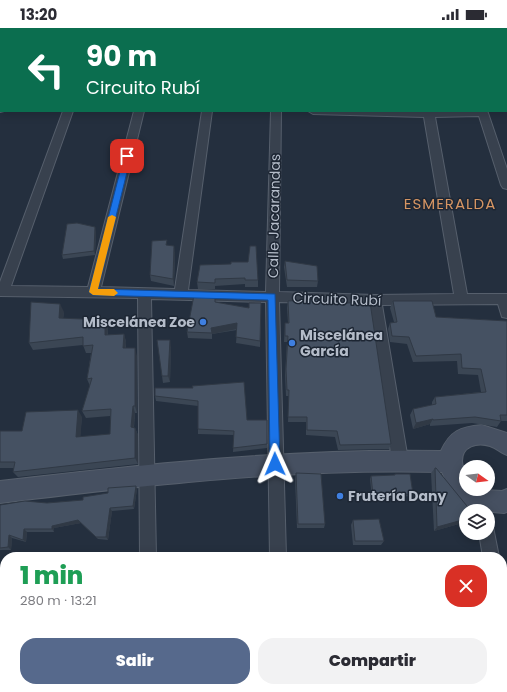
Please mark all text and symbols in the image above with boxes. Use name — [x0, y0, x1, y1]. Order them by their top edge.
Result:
text: 13:20 — [20, 4, 57, 25]
text: 90 m — [86, 37, 157, 76]
icon: left — [20, 44, 72, 96]
text: Circuito Rubí — [86, 75, 200, 100]
pin — [110, 139, 144, 173]
icon: arrive — [116, 145, 138, 167]
street label: Calle Jacarandas — [263, 154, 285, 278]
district label: ESMERALDA — [404, 193, 496, 214]
street label: Circuito Rubí — [292, 287, 382, 311]
place label: Miscelánea Zoe — [83, 312, 195, 332]
marker: Miscelánea Zoe — [198, 317, 208, 327]
place label: Miscelánea García — [300, 325, 383, 361]
marker: Miscelánea García — [287, 338, 297, 348]
position arrow — [254, 443, 296, 485]
north arrow — [459, 460, 495, 496]
map controls — [459, 460, 495, 540]
place label: Frutería Dany — [348, 486, 446, 506]
marker: Frutería Dany — [335, 491, 345, 501]
button: layers — [459, 504, 495, 540]
text: 1 min — [20, 559, 83, 592]
button: close — [445, 565, 487, 607]
text: 280 m · 13:21 — [20, 591, 97, 610]
button: Salir — [20, 638, 250, 684]
button: Compartir — [258, 638, 487, 684]

